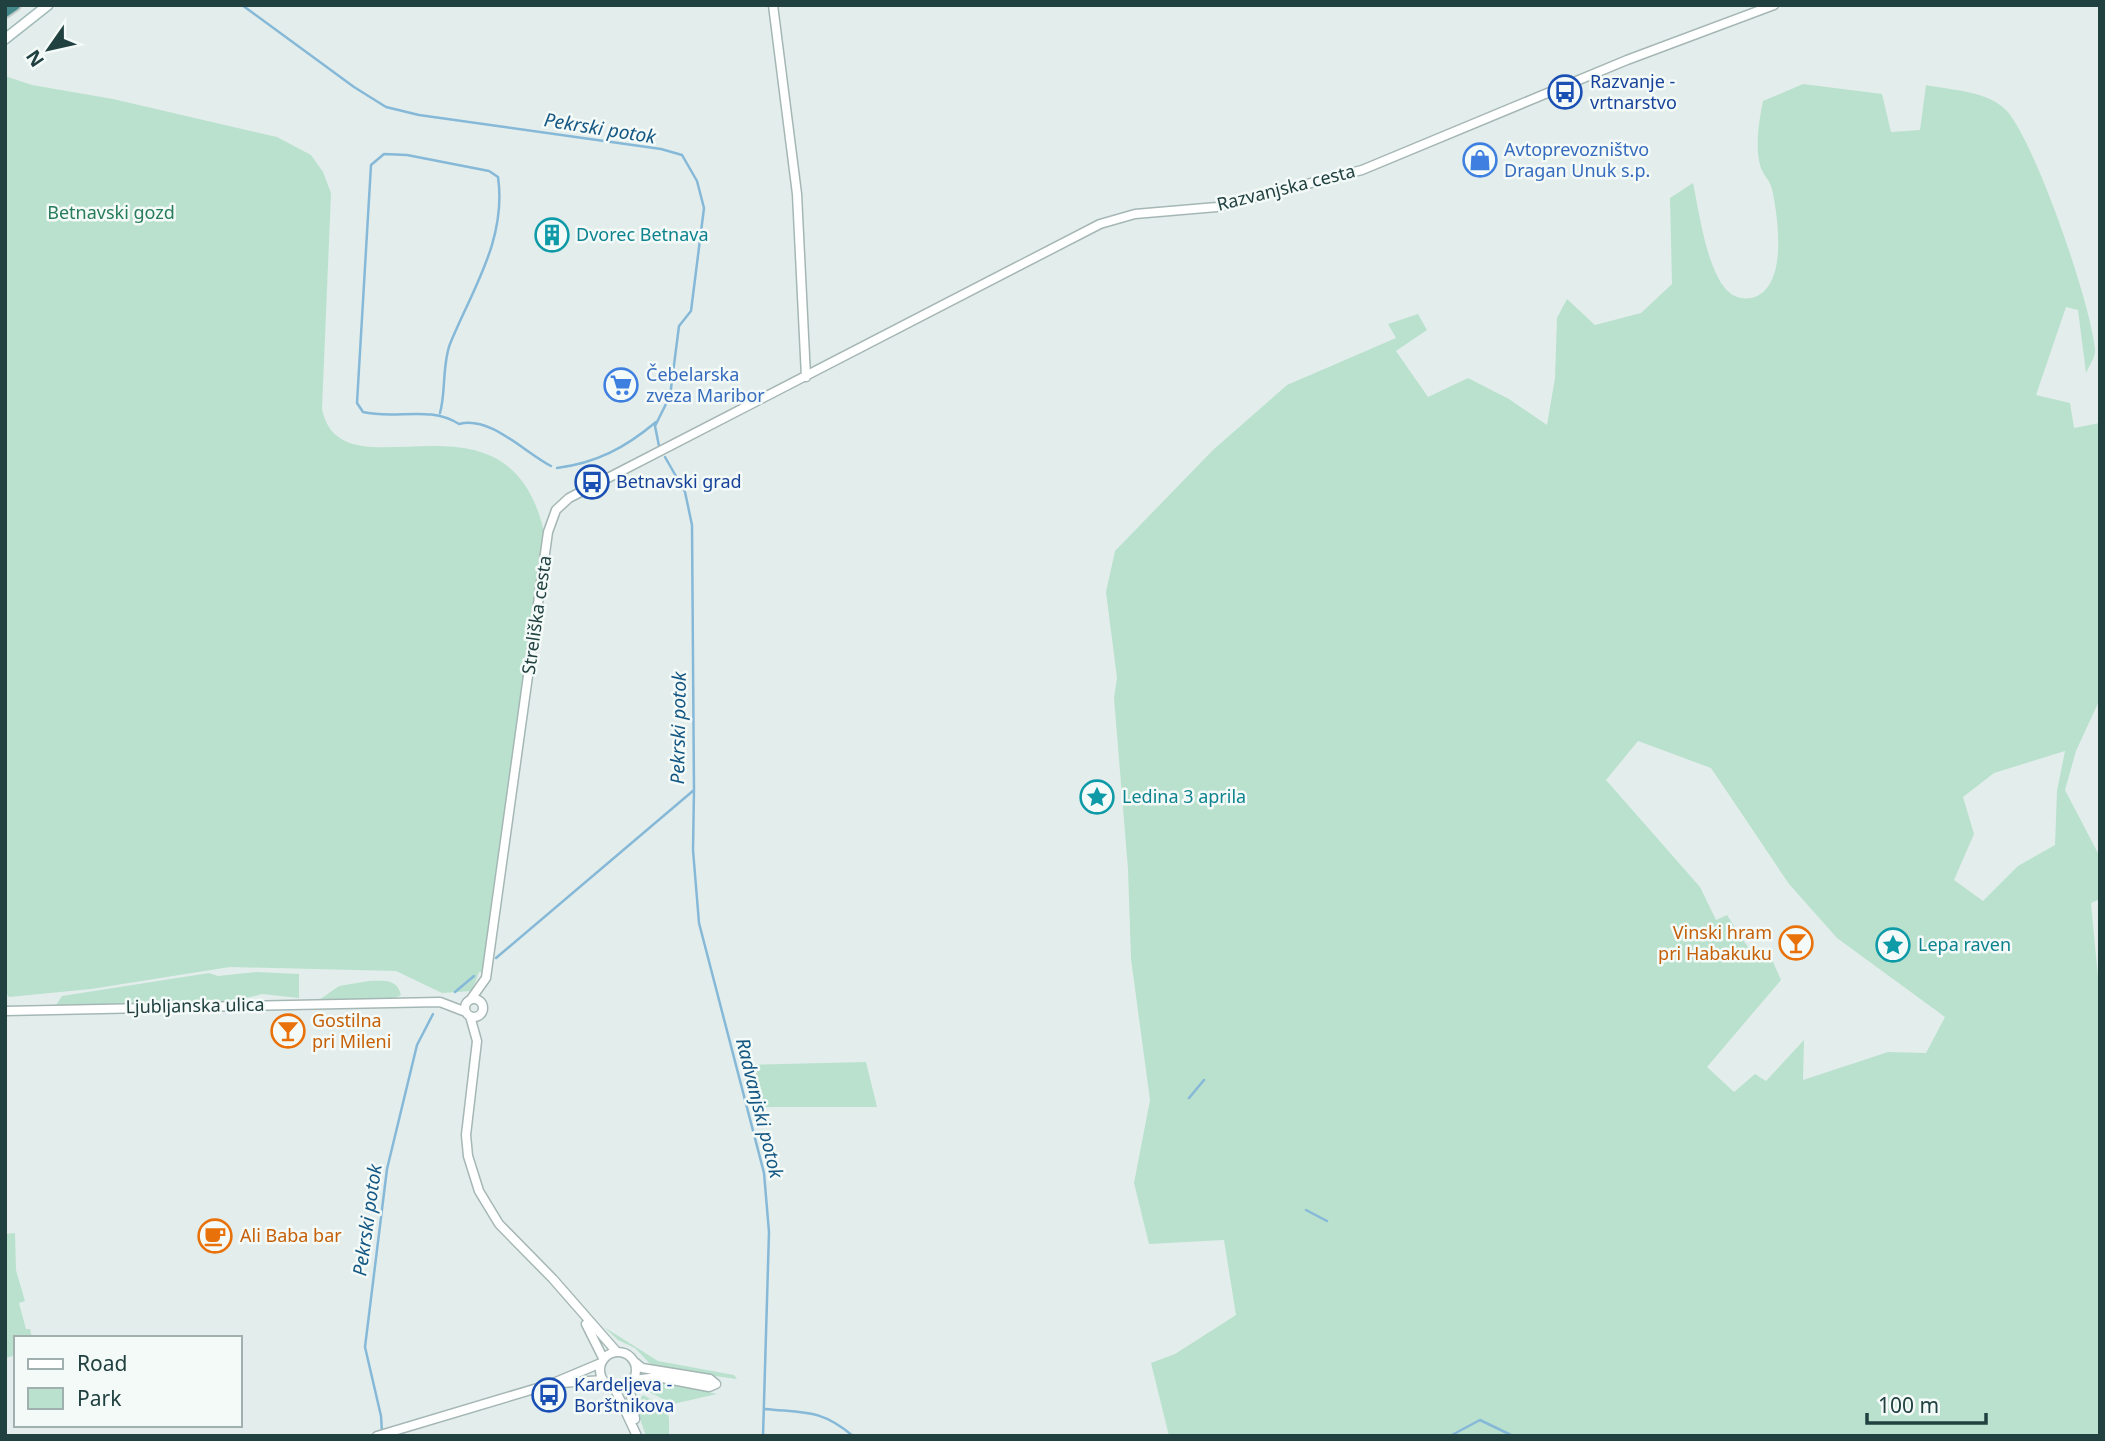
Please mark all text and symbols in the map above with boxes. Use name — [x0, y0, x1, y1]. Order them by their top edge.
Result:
north arrow — [14, 14, 84, 84]
text: N — [20, 45, 50, 72]
place label: Razvanje - vrtnarstvo — [1590, 69, 1677, 114]
bus stop icon: Razvanje - vrtnarstvo — [1546, 73, 1584, 111]
water label: Pekrski potok — [542, 106, 658, 150]
place label: Avtoprevozništvo Dragan Unuk s.p. — [1504, 137, 1650, 182]
shop icon: Avtoprevozništvo Dragan Unuk s.p. — [1461, 141, 1499, 179]
street label: Razvanjska cesta — [1214, 158, 1357, 216]
park label: Betnavski gozd — [47, 200, 175, 224]
building icon: Dvorec Betnava — [533, 216, 571, 254]
place label: Dvorec Betnava — [576, 222, 709, 246]
place label: Čebelarska zveza Maribor — [646, 362, 765, 407]
supermarket icon: Čebelarska zveza Maribor — [602, 366, 640, 404]
bus stop icon: Betnavski grad — [573, 463, 611, 501]
place label: Betnavski grad — [616, 469, 742, 493]
street label: Streliška cesta — [516, 554, 556, 676]
water label: Pekrski potok — [664, 671, 692, 785]
place icon: Ledina 3 aprila — [1078, 778, 1116, 816]
place label: Ledina 3 aprila — [1122, 784, 1246, 808]
place label: Vinski hram pri Habakuku — [1658, 920, 1772, 965]
bar icon: Vinski hram pri Habakuku — [1777, 924, 1815, 962]
place icon: Lepa raven — [1874, 926, 1912, 964]
place label: Lepa raven — [1918, 932, 2011, 956]
street label: Ljubljanska ulica — [125, 992, 265, 1018]
place label: Gostilna pri Mileni — [312, 1008, 391, 1053]
bar icon: Gostilna pri Mileni — [269, 1012, 307, 1050]
water label: Radvanjski potok — [730, 1035, 790, 1181]
water label: Pekrski potok — [346, 1162, 388, 1278]
cafe icon: Ali Baba bar — [196, 1217, 234, 1255]
place label: Ali Baba bar — [240, 1223, 342, 1247]
legend — [14, 1336, 242, 1427]
text: Road — [77, 1349, 127, 1377]
place label: Kardeljeva - Borštnikova — [574, 1372, 674, 1417]
bus stop icon: Kardeljeva - Borštnikova — [530, 1376, 568, 1414]
scale bar — [1867, 1382, 1986, 1426]
text: Park — [77, 1384, 122, 1412]
text: 100 m — [1878, 1391, 1939, 1419]

